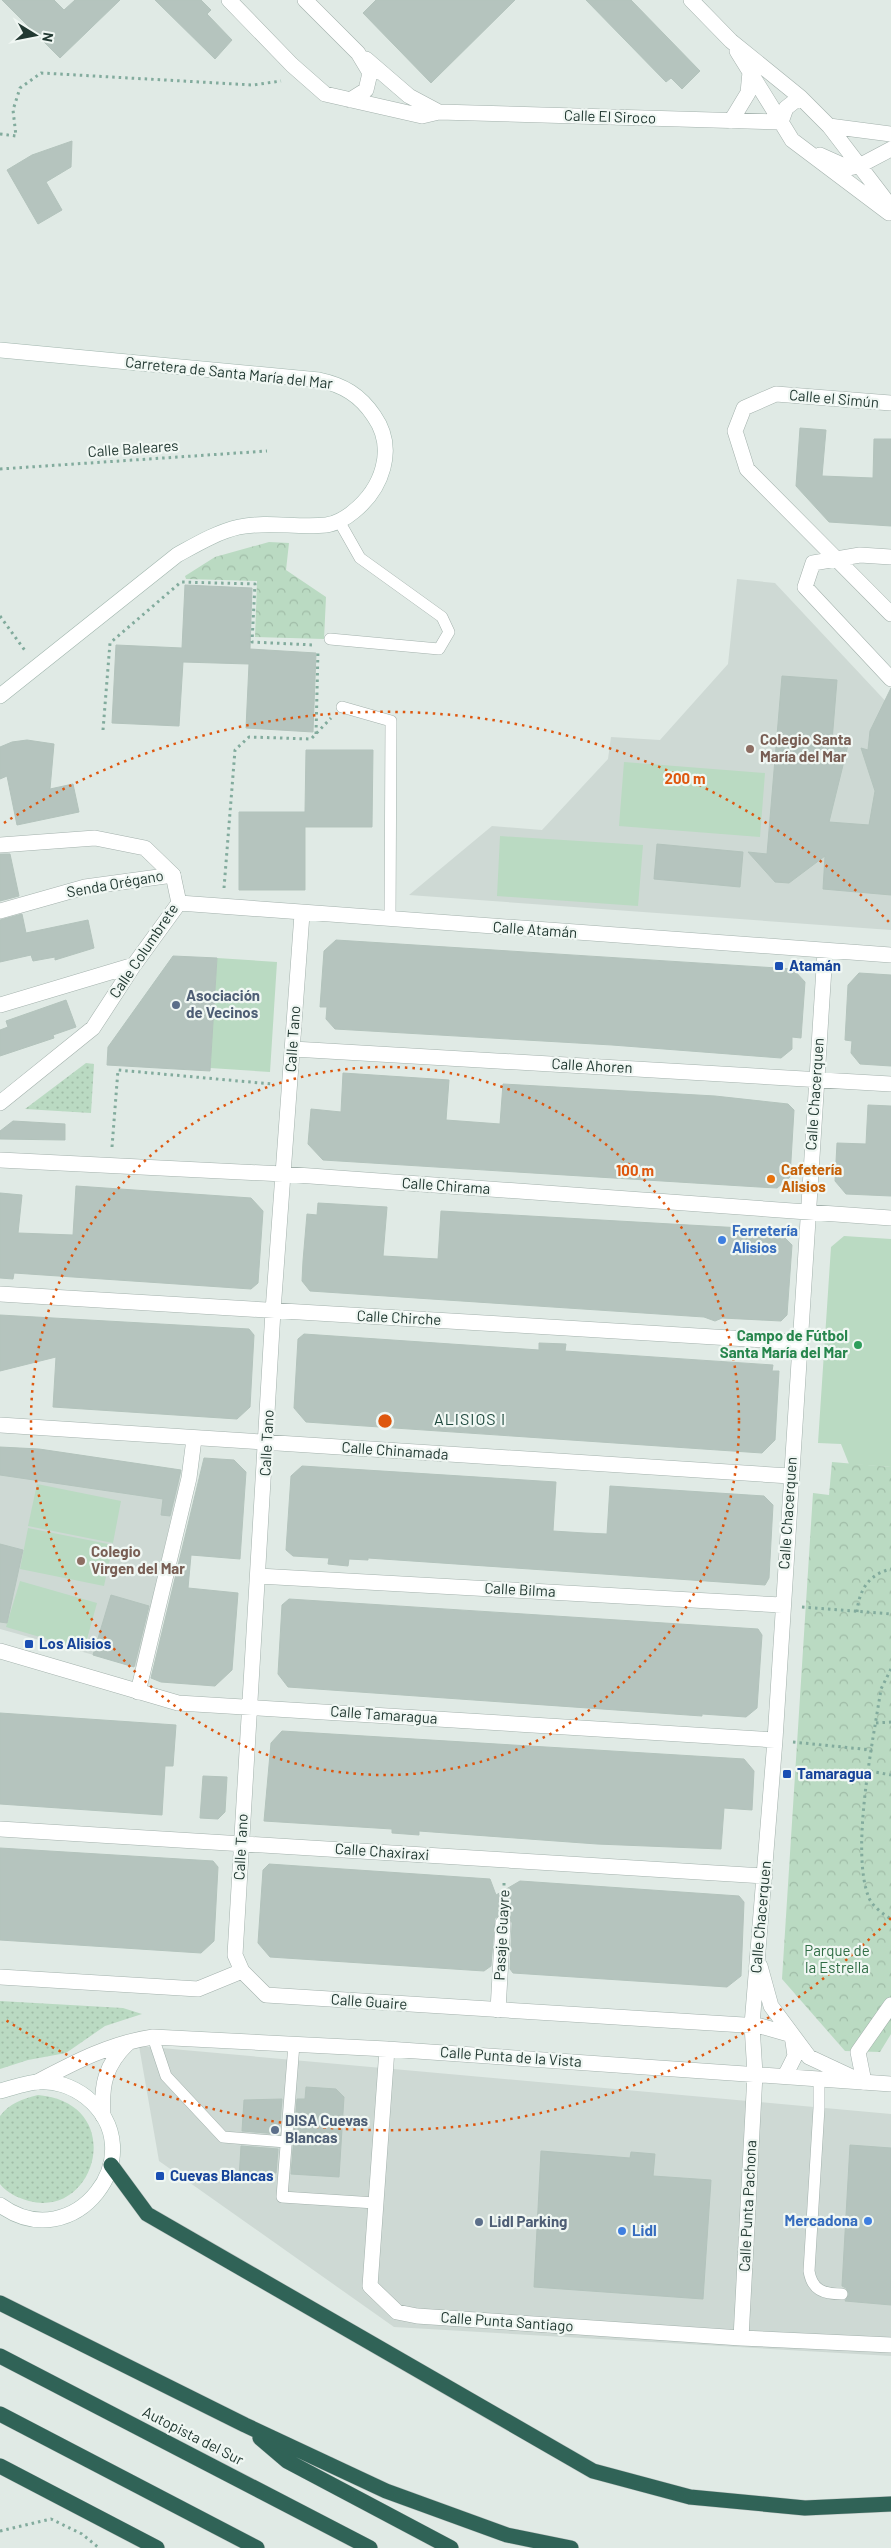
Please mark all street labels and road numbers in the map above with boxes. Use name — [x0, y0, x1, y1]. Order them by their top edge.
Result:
street label: Calle El Siroco — [564, 105, 656, 127]
street label: Carretera de Santa María del Mar — [124, 352, 334, 392]
street label: Calle el Simún — [788, 385, 880, 411]
street label: Calle Baleares — [87, 436, 179, 460]
street label: Senda Orégano — [65, 866, 165, 900]
street label: Calle Columbrete — [105, 900, 182, 1001]
street label: Calle Atamán — [492, 917, 578, 941]
street label: Calle Tano — [281, 1005, 303, 1073]
street label: Calle Chacerquen — [801, 1037, 827, 1151]
street label: Calle Ahoren — [551, 1054, 633, 1076]
street label: Calle Chirama — [401, 1173, 491, 1197]
street label: Calle Chirche — [356, 1306, 442, 1328]
street label: Calle Tano — [255, 1409, 277, 1477]
street label: Calle Chinamada — [341, 1437, 449, 1463]
street label: Calle Chacerquen — [774, 1456, 800, 1570]
street label: Calle Bilma — [484, 1578, 556, 1600]
street label: Calle Tamaragua — [330, 1701, 438, 1727]
street label: Calle Tano — [229, 1813, 251, 1881]
street label: Calle Chaxiraxi — [334, 1839, 430, 1863]
street label: Calle Chacerquen — [746, 1860, 774, 1974]
street label: Pasaje Guayre — [490, 1889, 512, 1981]
street label: Calle Guaire — [330, 1989, 408, 2013]
street label: Calle Punta de la Vista — [440, 2042, 583, 2070]
street label: Calle Punta Pachona — [735, 2140, 759, 2272]
street label: Calle Punta Santiago — [440, 2307, 574, 2335]
street label: Autopista del Sur — [140, 2402, 247, 2469]

